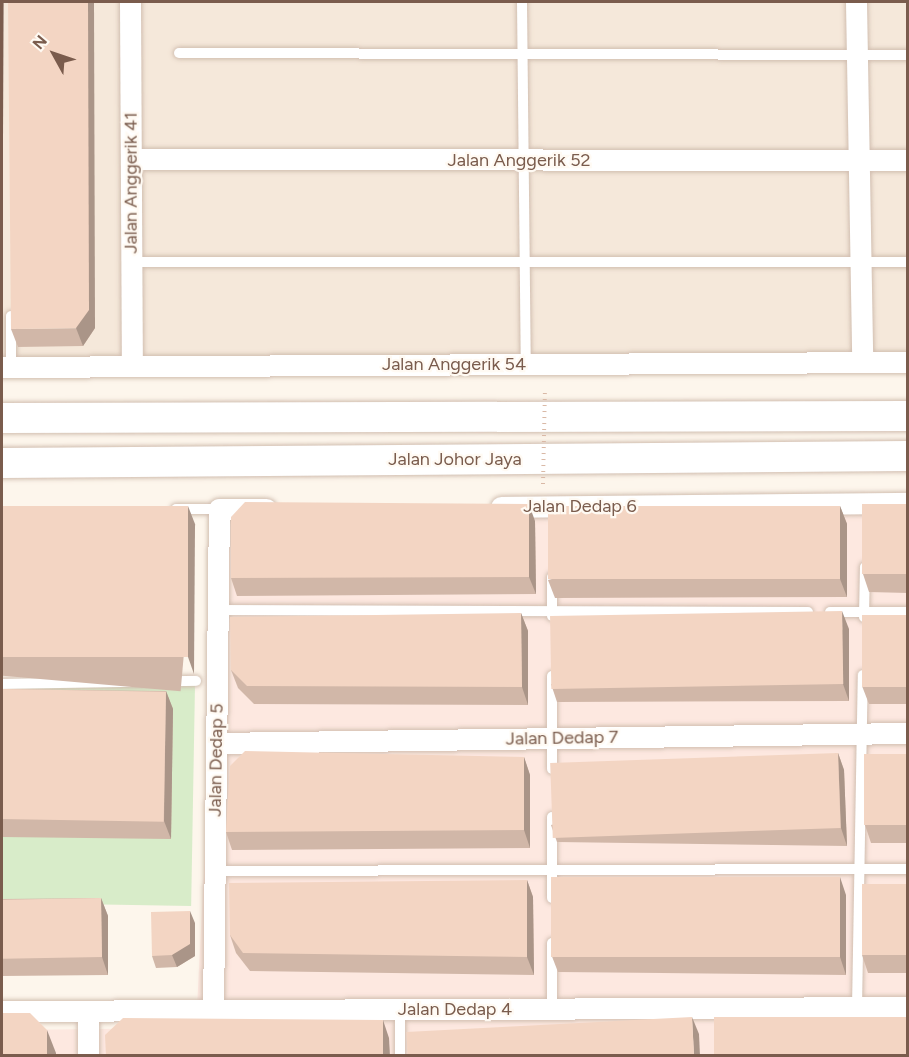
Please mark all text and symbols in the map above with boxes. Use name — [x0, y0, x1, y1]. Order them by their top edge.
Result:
north arrow — [24, 24, 84, 84]
text: N — [29, 31, 51, 53]
street label: Jalan Anggerik 41 — [120, 112, 142, 254]
street label: Jalan Anggerik 52 — [447, 149, 591, 171]
street label: Jalan Anggerik 54 — [382, 353, 526, 375]
street label: Jalan Johor Jaya — [388, 448, 522, 470]
street label: Jalan Dedap 6 — [523, 495, 637, 517]
street label: Jalan Dedap 5 — [204, 703, 228, 817]
street label: Jalan Dedap 7 — [505, 726, 619, 750]
street label: Jalan Dedap 4 — [398, 998, 512, 1020]

